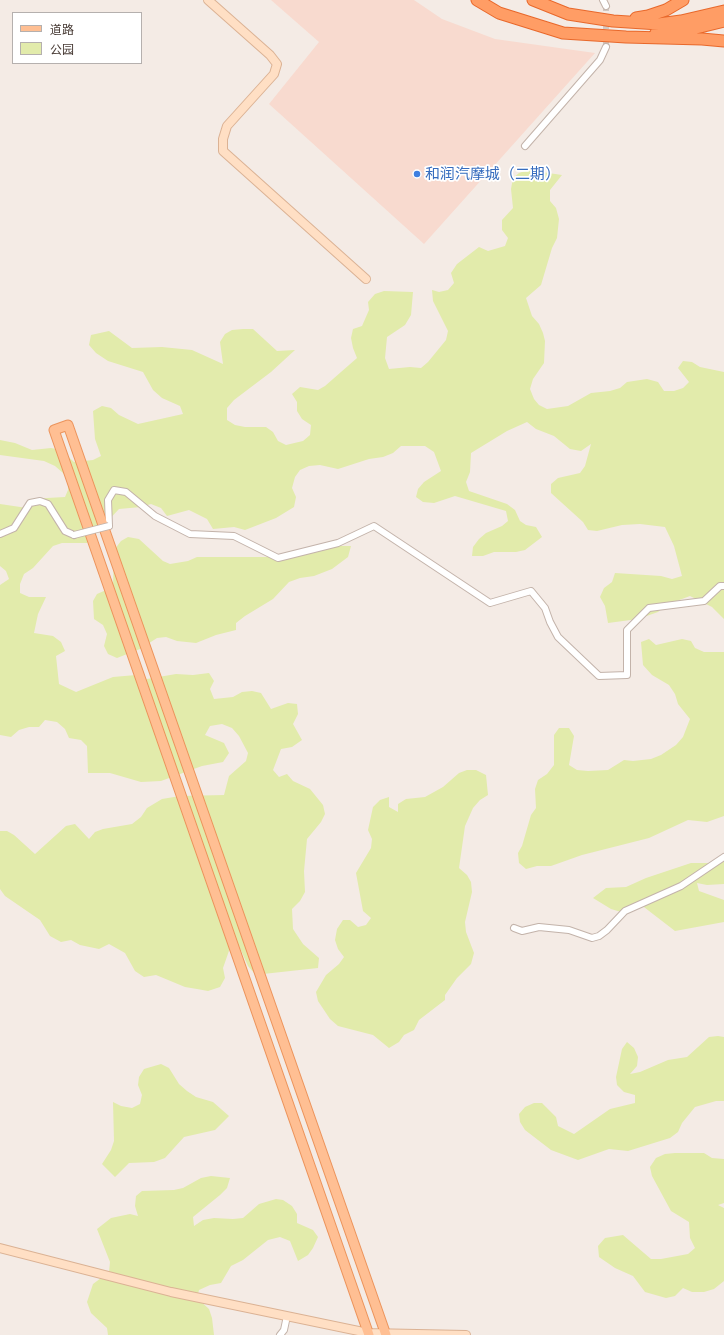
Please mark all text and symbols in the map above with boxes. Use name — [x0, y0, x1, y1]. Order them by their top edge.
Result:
legend — [12, 12, 142, 64]
text: 道路 — [50, 22, 74, 37]
text: 公园 — [50, 42, 74, 57]
place label: 和润汽摩城（二期） — [425, 165, 560, 183]
marker: 和润汽摩城（二期） — [412, 169, 422, 179]

